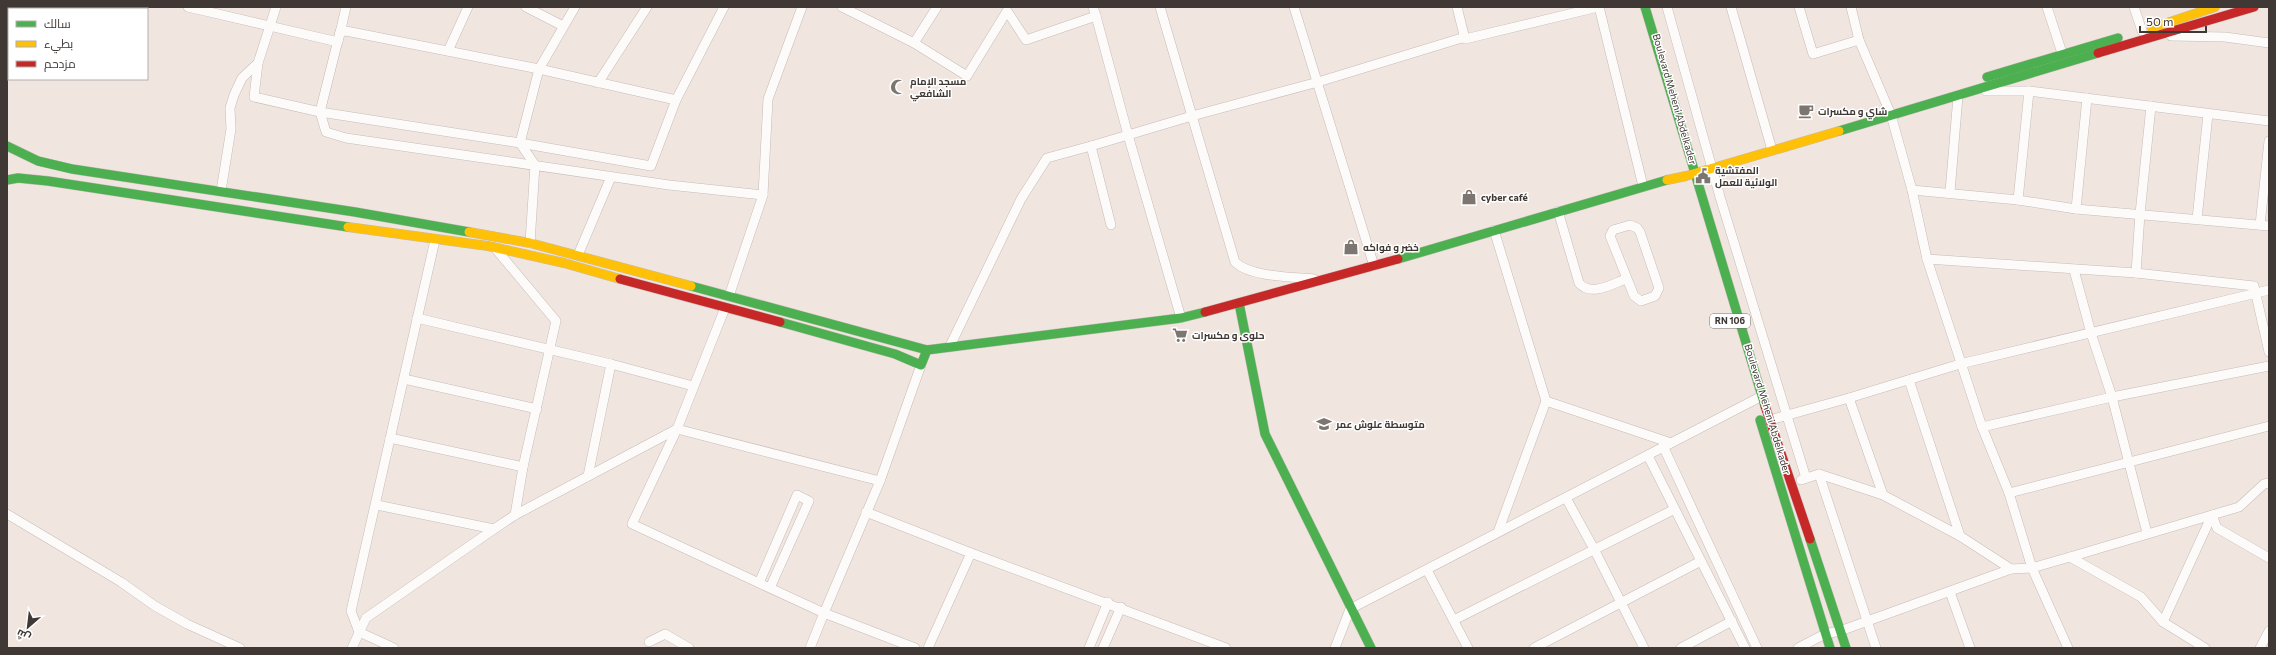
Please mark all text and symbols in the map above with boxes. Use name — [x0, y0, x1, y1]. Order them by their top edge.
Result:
legend — [8, 8, 148, 80]
scale bar — [2140, 8, 2206, 34]
text: 50 m — [2146, 14, 2174, 28]
text: سالك — [44, 16, 71, 30]
street label: Boulevard Meheni Abdelkader — [1651, 32, 1699, 166]
text: بطيء — [44, 36, 73, 54]
text: مزدحم — [44, 56, 76, 72]
place label: مسجد الإمام الشافعي — [910, 75, 966, 102]
mosque icon: مسجد الإمام الشافعي — [889, 78, 907, 96]
cafe icon: شاي و مكسرات — [1797, 102, 1815, 120]
place label: شاي و مكسرات — [1818, 105, 1887, 120]
place label: المفتشية الولائية للعمل — [1715, 164, 1777, 189]
public building icon: المفتشية الولائية للعمل — [1694, 167, 1712, 185]
shop icon: cyber café — [1460, 188, 1478, 206]
place label: cyber café — [1481, 191, 1528, 203]
shop icon: خضر و فواكه — [1342, 238, 1360, 256]
place label: خضر و فواكه — [1363, 241, 1419, 254]
road number: RN 106 — [1710, 314, 1750, 328]
supermarket icon: حلوى و مكسرات — [1171, 326, 1189, 344]
place label: حلوى و مكسرات — [1192, 329, 1265, 342]
street label: Boulevard Meheni Abdelkader — [1742, 342, 1794, 476]
school or university icon: متوسطة علوش عمر — [1315, 415, 1333, 433]
place label: متوسطة علوش عمر — [1335, 418, 1425, 431]
north arrow — [8, 607, 48, 647]
text: ش — [14, 626, 33, 645]

